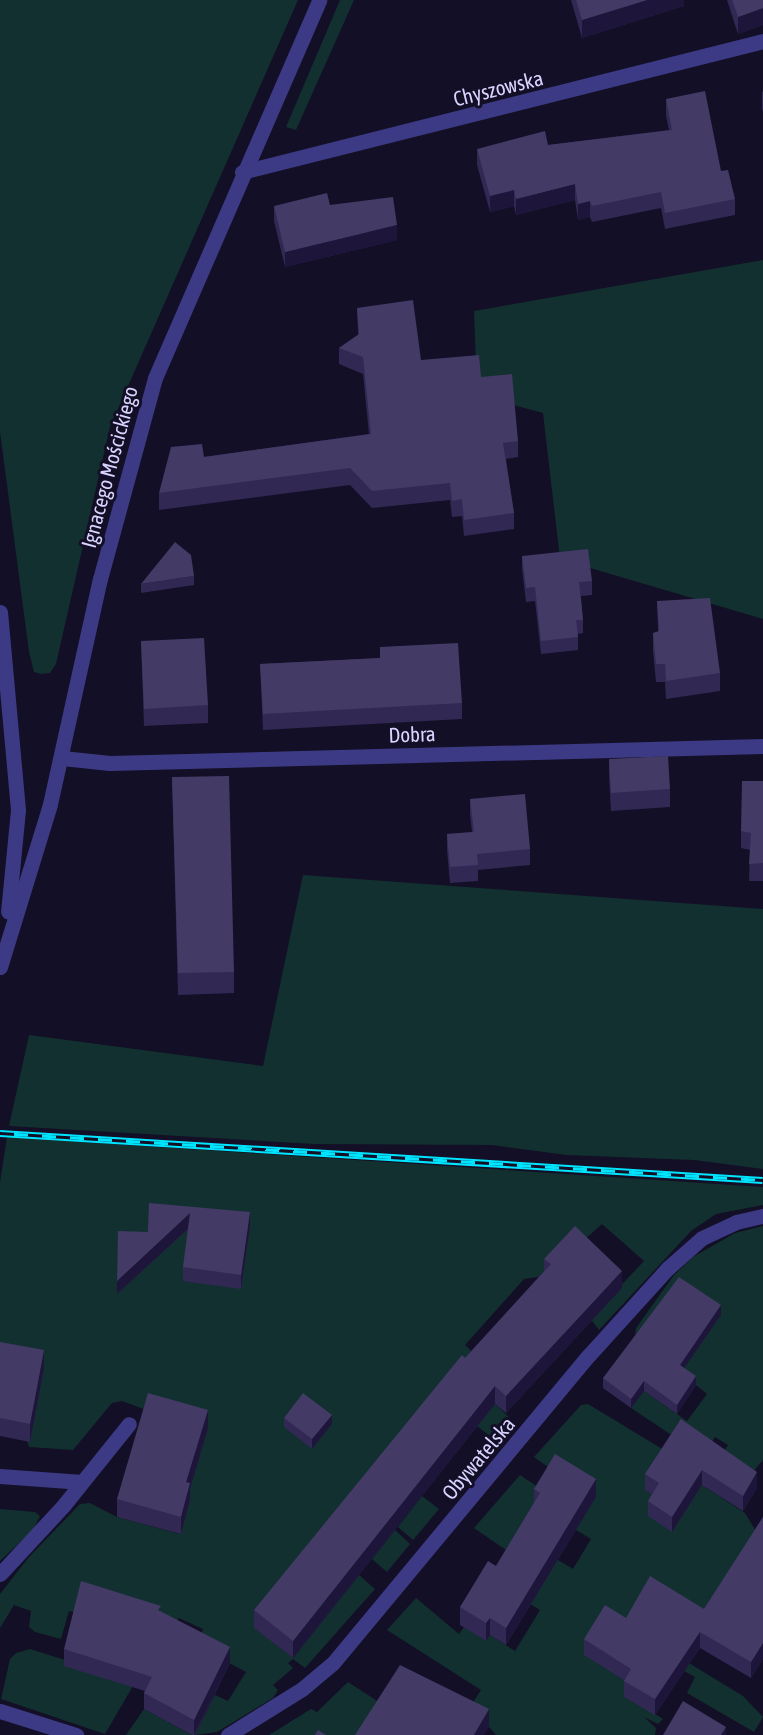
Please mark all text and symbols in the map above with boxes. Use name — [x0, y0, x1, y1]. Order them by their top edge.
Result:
street label: Chyszowska — [450, 65, 546, 111]
street label: Ignacego Mościckiego — [75, 383, 143, 551]
street label: Dobra — [388, 721, 436, 747]
street label: Obywatelska — [436, 1412, 520, 1504]

